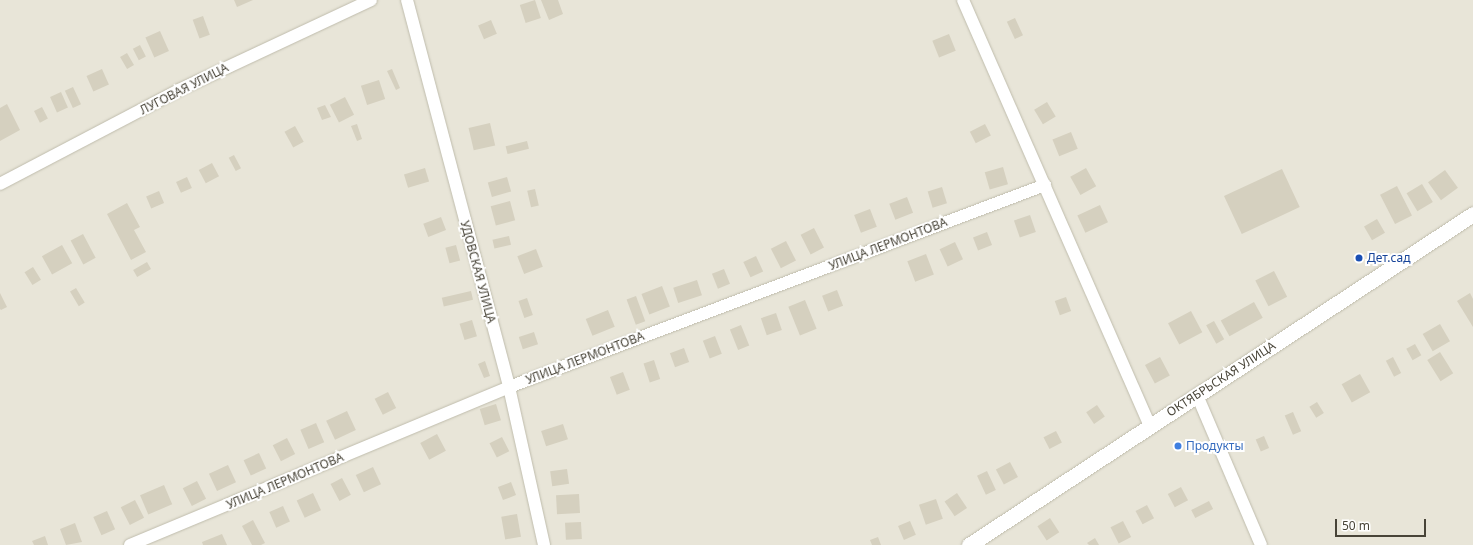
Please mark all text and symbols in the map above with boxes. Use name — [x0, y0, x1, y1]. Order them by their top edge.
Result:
street label: ЛУГОВАЯ УЛИЦА — [137, 60, 231, 118]
street label: УЛИЦА ЛЕРМОНТОВА — [827, 215, 949, 273]
street label: УДОВСКАЯ УЛИЦА — [457, 219, 499, 325]
place label: Дет.сад — [1367, 251, 1410, 265]
marker: Дет.сад — [1354, 253, 1364, 263]
street label: УЛИЦА ЛЕРМОНТОВА — [524, 329, 646, 387]
street label: ОКТЯБРЬСКАЯ УЛИЦА — [1164, 338, 1278, 420]
place label: Продукты — [1186, 439, 1244, 453]
marker: Продукты — [1173, 441, 1183, 451]
street label: УЛИЦА ЛЕРМОНТОВА — [224, 450, 346, 512]
scale bar — [1337, 511, 1428, 537]
text: 50 m — [1342, 517, 1370, 534]

